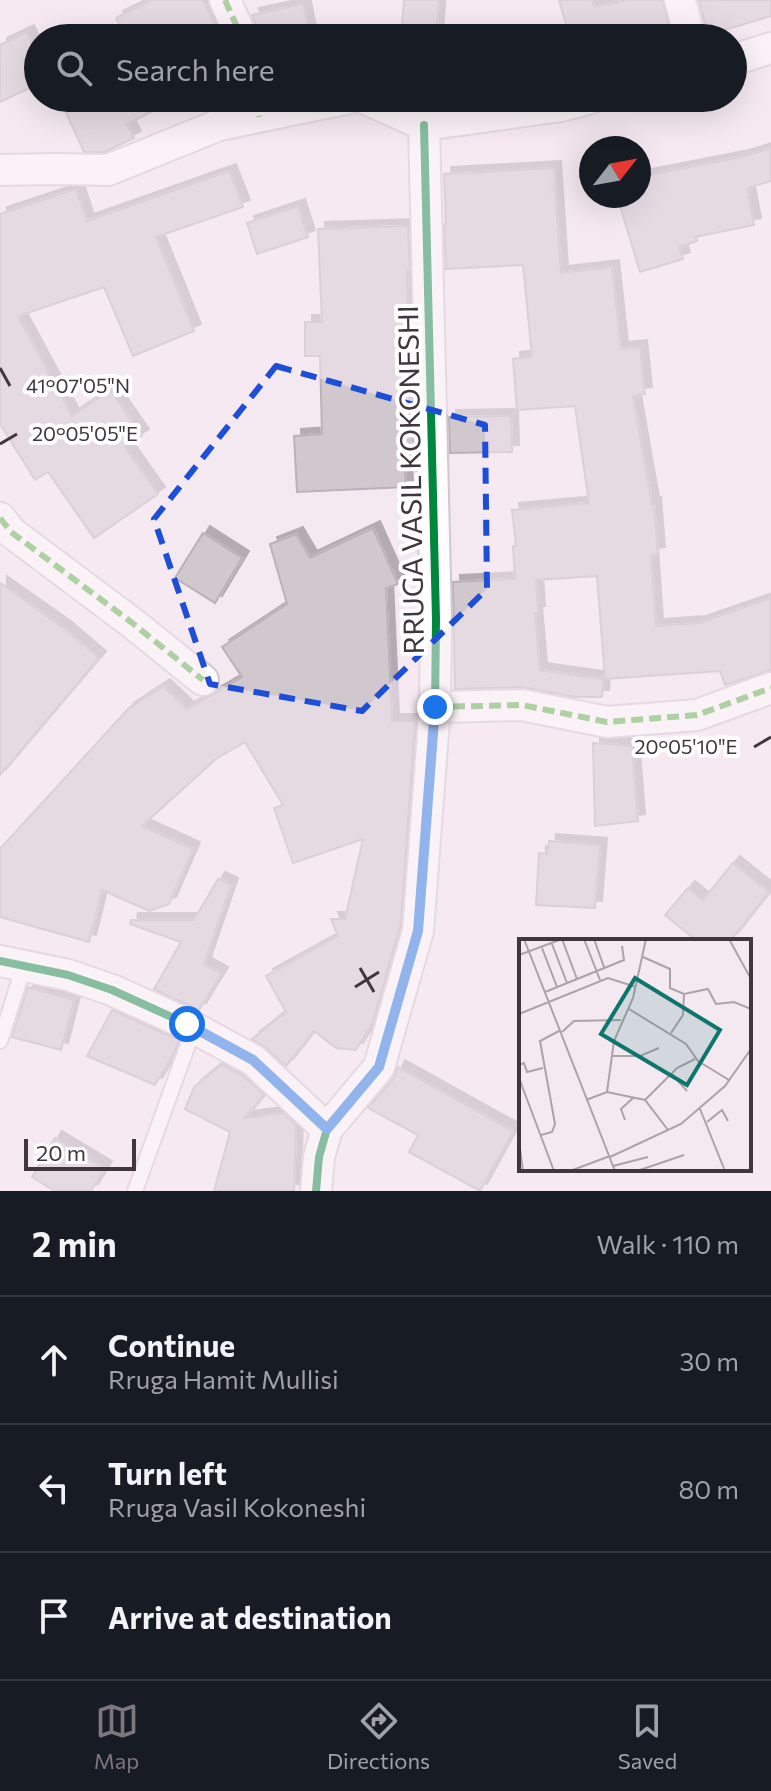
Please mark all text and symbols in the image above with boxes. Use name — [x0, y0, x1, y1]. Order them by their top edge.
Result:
search box — [24, 24, 747, 112]
icon: search — [52, 46, 96, 90]
text: Search here — [116, 50, 275, 87]
north arrow — [579, 136, 651, 208]
street label: RRUGA VASIL KOKONESHI — [390, 305, 430, 655]
text: 41°07'05"N — [26, 373, 130, 397]
text: 20°05'05"E — [32, 421, 138, 445]
route end — [417, 689, 453, 725]
text: 20°05'10"E — [635, 734, 737, 758]
inset map — [519, 939, 751, 1171]
route start — [169, 1006, 205, 1042]
scale bar — [24, 1135, 136, 1171]
text: 20 m — [36, 1139, 86, 1166]
text: 2 min — [32, 1222, 117, 1264]
text: Walk · 110 m — [597, 1228, 739, 1259]
text: Continue — [108, 1326, 235, 1363]
icon: ahead — [32, 1338, 76, 1382]
text: 30 m — [680, 1345, 739, 1376]
text: Rruga Hamit Mullisi — [108, 1363, 339, 1394]
text: Turn left — [108, 1454, 227, 1491]
icon: left — [32, 1466, 76, 1510]
text: 80 m — [679, 1473, 739, 1504]
text: Rruga Vasil Kokoneshi — [108, 1491, 366, 1522]
icon: arrive — [32, 1594, 76, 1638]
text: Arrive at destination — [108, 1598, 392, 1635]
tab: Map — [94, 1699, 139, 1774]
tab: Directions — [327, 1699, 430, 1774]
tab: Saved — [618, 1699, 677, 1774]

